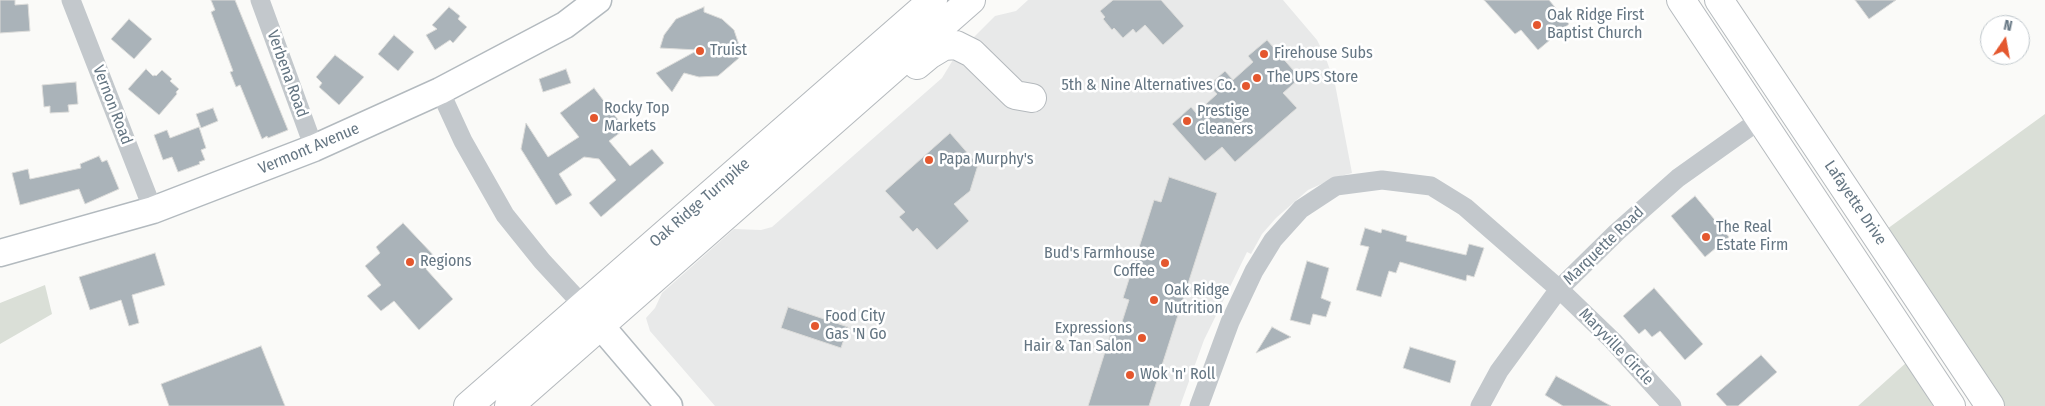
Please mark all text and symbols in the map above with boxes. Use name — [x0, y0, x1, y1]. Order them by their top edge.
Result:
place label: Oak Ridge First Baptist Church — [1547, 6, 1644, 44]
north arrow — [1980, 15, 2030, 65]
text: N — [2002, 17, 2014, 35]
marker: Oak Ridge First Baptist Church — [1531, 19, 1543, 31]
street label: Verbena Road — [262, 28, 312, 120]
place label: Truist — [710, 41, 747, 61]
place label: Firehouse Subs — [1274, 44, 1373, 64]
marker: Truist — [694, 45, 706, 57]
marker: Firehouse Subs — [1258, 48, 1270, 60]
street label: Vernon Road — [88, 63, 136, 147]
place label: The UPS Store — [1267, 68, 1358, 88]
marker: The UPS Store — [1251, 72, 1263, 84]
place label: 5th & Nine Alternatives Co. — [1061, 76, 1236, 96]
marker: 5th & Nine Alternatives Co. — [1240, 80, 1252, 92]
place label: Rocky Top Markets — [604, 99, 670, 137]
place label: Prestige Cleaners — [1197, 102, 1253, 140]
marker: Rocky Top Markets — [588, 112, 600, 124]
marker: Prestige Cleaners — [1181, 115, 1193, 127]
street label: Vermont Avenue — [256, 119, 362, 179]
place label: Papa Murphy's — [939, 150, 1034, 170]
street label: Oak Ridge Turnpike — [646, 154, 754, 252]
marker: Papa Murphy's — [923, 154, 935, 166]
street label: Lafayette Drive — [1820, 157, 1890, 249]
street label: Marquette Road — [1560, 203, 1648, 289]
place label: The Real Estate Firm — [1716, 218, 1788, 256]
marker: The Real Estate Firm — [1700, 231, 1712, 243]
place label: Bud's Farmhouse Coffee — [1044, 244, 1155, 282]
place label: Regions — [420, 252, 472, 272]
marker: Regions — [404, 256, 416, 268]
marker: Bud's Farmhouse Coffee — [1159, 257, 1171, 269]
place label: Oak Ridge Nutrition — [1164, 281, 1229, 319]
marker: Oak Ridge Nutrition — [1148, 294, 1160, 306]
street label: Maryville Circle — [1575, 305, 1657, 389]
place label: Food City Gas 'N Go — [825, 307, 887, 345]
place label: Expressions Hair & Tan Salon — [1023, 319, 1132, 357]
marker: Food City Gas 'N Go — [809, 320, 821, 332]
marker: Expressions Hair & Tan Salon — [1136, 332, 1148, 344]
place label: Wok 'n' Roll — [1140, 365, 1215, 385]
marker: Wok 'n' Roll — [1124, 369, 1136, 381]

